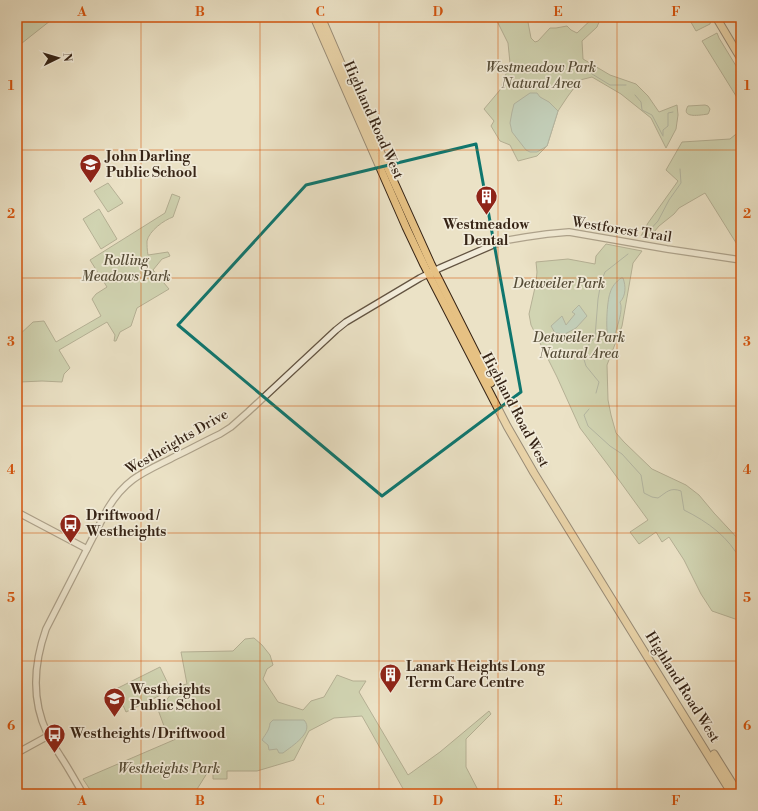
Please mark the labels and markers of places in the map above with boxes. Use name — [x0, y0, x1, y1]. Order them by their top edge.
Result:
place label: John Darling Public School — [104, 148, 197, 182]
school or university icon: John Darling Public School — [78, 152, 104, 185]
building icon: Westmeadow Dental — [473, 184, 499, 217]
place label: Westmeadow Dental — [442, 216, 529, 250]
place label: Driftwood / Westheights — [85, 507, 166, 541]
bus stop icon: Driftwood / Westheights — [57, 511, 83, 544]
place label: Lanark Heights Long Term Care Centre — [406, 658, 546, 692]
building icon: Lanark Heights Long Term Care Centre — [377, 662, 403, 695]
place label: Westheights Public School — [129, 681, 221, 715]
school or university icon: Westheights Public School — [101, 685, 127, 718]
bus stop icon: Westheights / Driftwood — [41, 721, 67, 754]
place label: Westheights / Driftwood — [69, 725, 226, 743]

